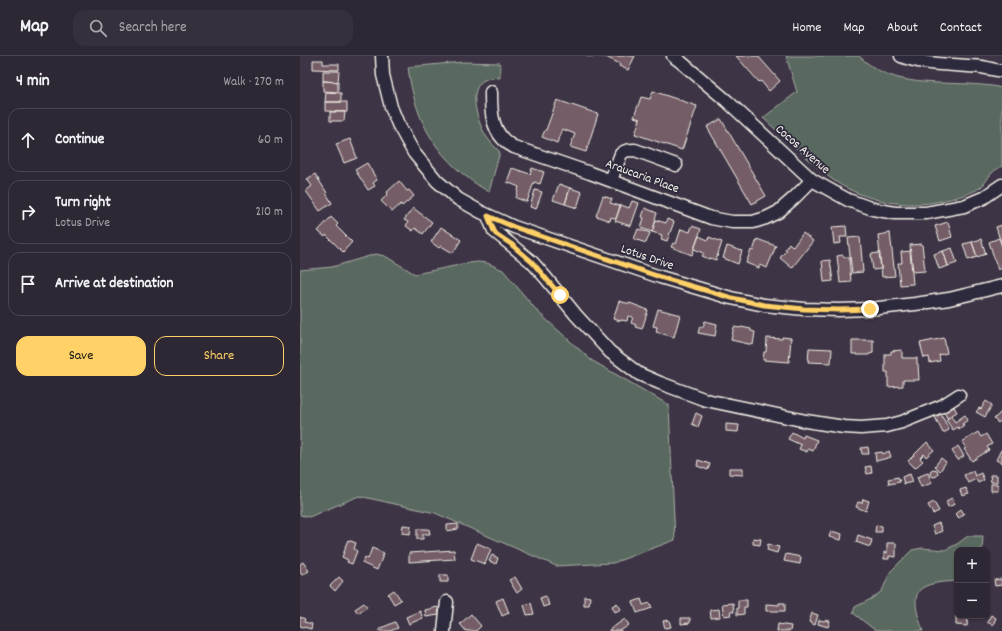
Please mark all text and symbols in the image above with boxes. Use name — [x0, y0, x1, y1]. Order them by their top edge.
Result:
search box — [73, 10, 353, 46]
text: Map — [20, 14, 49, 41]
icon: search — [87, 17, 109, 39]
text: Search here — [119, 17, 187, 39]
text: Home — [792, 18, 821, 38]
text: Map — [843, 18, 865, 38]
text: About — [887, 18, 918, 38]
text: Contact — [940, 18, 982, 38]
text: 4 min — [16, 70, 50, 94]
text: Walk · 270 m — [223, 73, 284, 92]
street label: Cocos Avenue — [770, 121, 834, 179]
icon: ahead — [17, 129, 39, 151]
text: Continue — [55, 129, 104, 151]
text: 60 m — [258, 131, 283, 150]
street label: Araucaria Place — [602, 155, 682, 199]
text: Turn right — [55, 192, 111, 214]
icon: right — [17, 201, 39, 223]
text: 210 m — [255, 203, 283, 222]
text: Lotus Drive — [55, 214, 110, 233]
street label: Lotus Drive — [618, 240, 676, 276]
icon: arrive — [17, 273, 39, 295]
text: Arrive at destination — [55, 273, 173, 295]
route start — [551, 286, 569, 304]
route end — [861, 300, 879, 318]
button: Save — [16, 336, 146, 376]
button: Share — [154, 336, 284, 376]
map controls — [954, 547, 990, 619]
button: + — [954, 547, 990, 583]
button: − — [954, 583, 990, 619]

